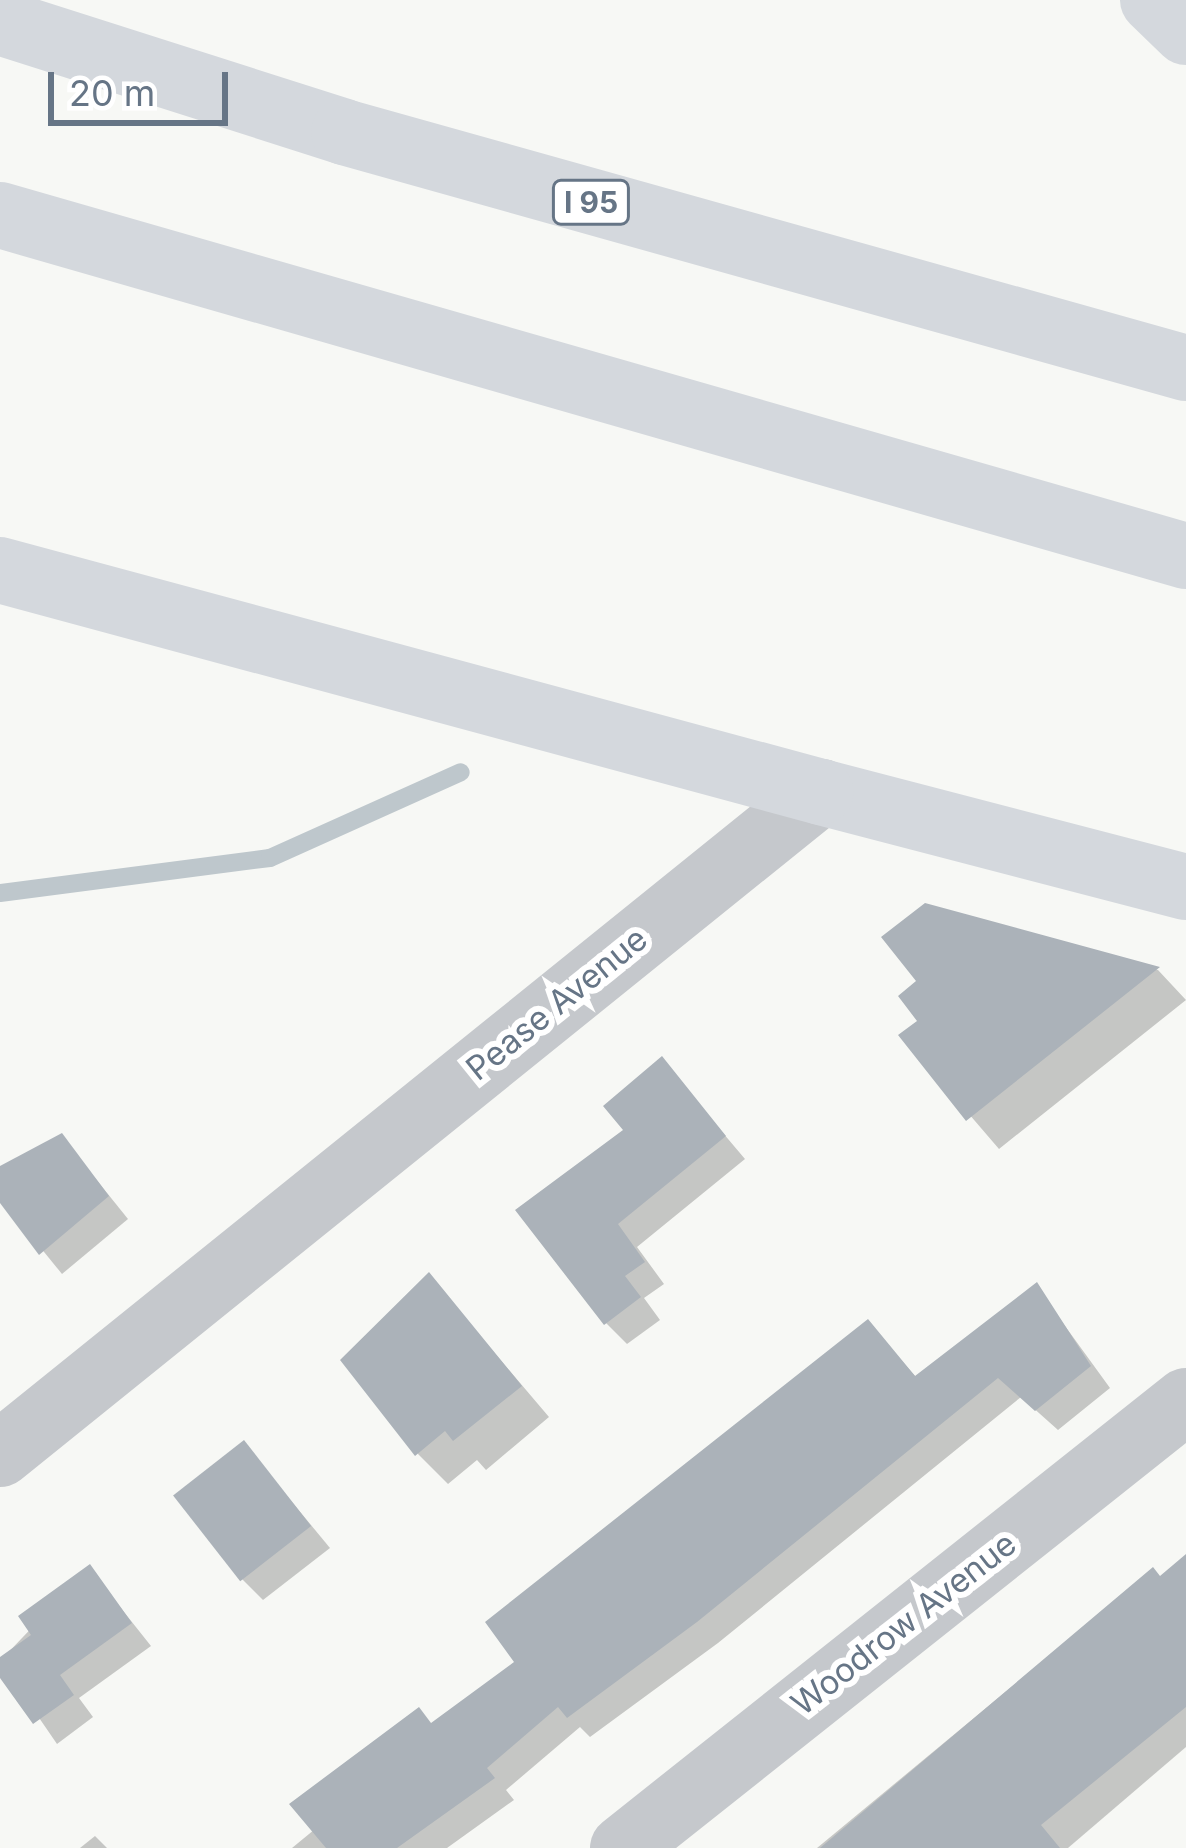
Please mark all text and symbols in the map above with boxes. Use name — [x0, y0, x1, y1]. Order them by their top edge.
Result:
scale bar — [54, 48, 234, 122]
text: 20 m — [69, 71, 155, 115]
road number: I 95 — [549, 178, 633, 226]
street label: Pease Avenue — [459, 919, 655, 1089]
street label: Woodrow Avenue — [784, 1524, 1024, 1724]

